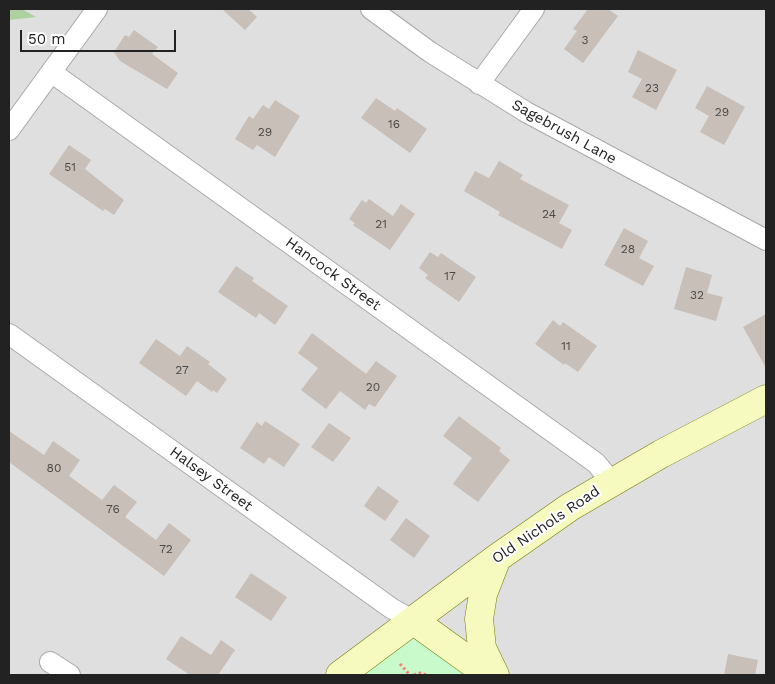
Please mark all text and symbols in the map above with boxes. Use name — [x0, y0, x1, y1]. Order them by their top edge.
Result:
scale bar — [22, 20, 179, 52]
text: 50 m — [28, 30, 65, 48]
house number: 3 — [582, 33, 588, 47]
house number: 23 — [645, 81, 659, 95]
street label: Sagebrush Lane — [508, 96, 620, 168]
house number: 29 — [715, 105, 729, 119]
house number: 16 — [388, 117, 400, 131]
house number: 29 — [258, 125, 272, 139]
house number: 51 — [64, 160, 76, 174]
house number: 24 — [542, 207, 556, 221]
house number: 21 — [375, 217, 387, 231]
street label: Hancock Street — [282, 233, 384, 315]
house number: 28 — [621, 242, 635, 256]
house number: 17 — [444, 269, 456, 283]
house number: 32 — [690, 288, 704, 302]
house number: 11 — [561, 339, 571, 353]
house number: 27 — [175, 363, 189, 377]
house number: 20 — [366, 380, 380, 394]
street label: Halsey Street — [166, 443, 256, 515]
house number: 80 — [47, 461, 61, 475]
street label: Old Nichols Road — [489, 482, 603, 568]
house number: 76 — [106, 502, 120, 516]
house number: 72 — [159, 542, 173, 556]

